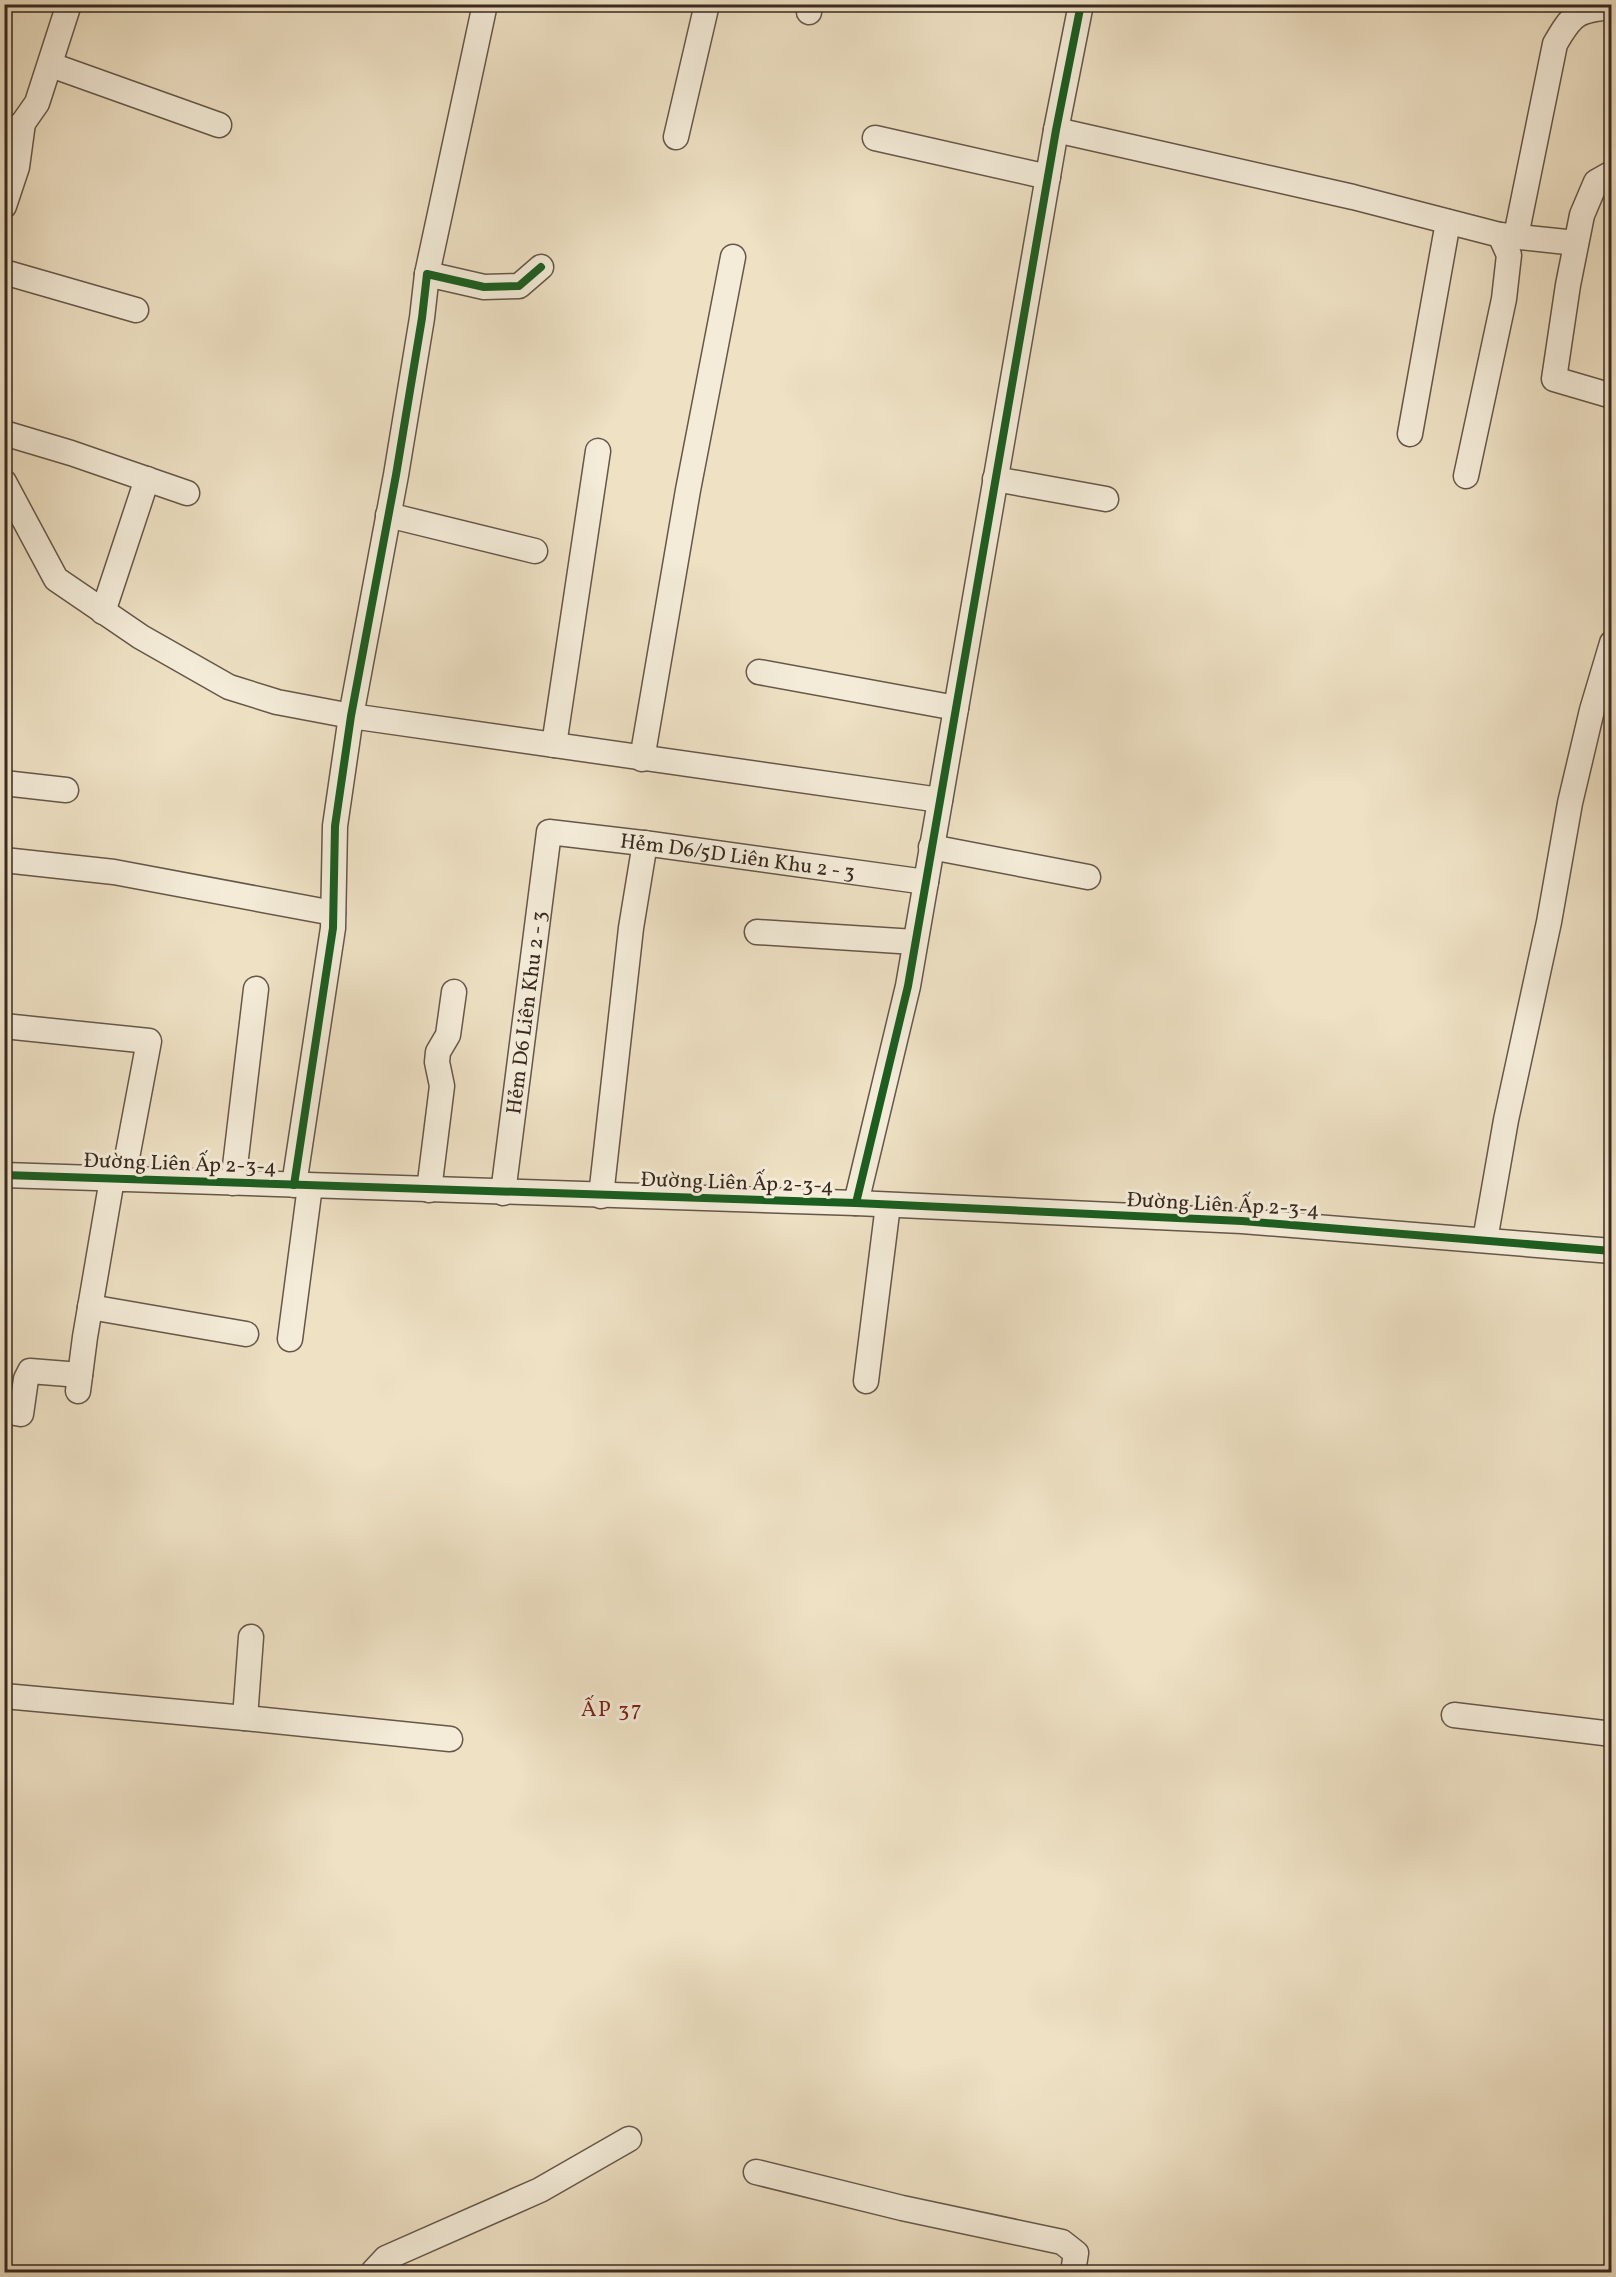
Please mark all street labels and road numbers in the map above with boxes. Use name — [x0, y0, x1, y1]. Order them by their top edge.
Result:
street label: Hẻm D6/5D Liên Khu 2 - 3 — [618, 827, 857, 888]
street label: Hẻm D6 Liên Khu 2 - 3 — [500, 909, 555, 1116]
street label: Đường Liên Ấp 2-3-4 — [83, 1146, 277, 1182]
street label: Đường Liên Ấp 2-3-4 — [640, 1165, 834, 1201]
street label: Đường Liên Ấp 2-3-4 — [1126, 1185, 1320, 1225]

